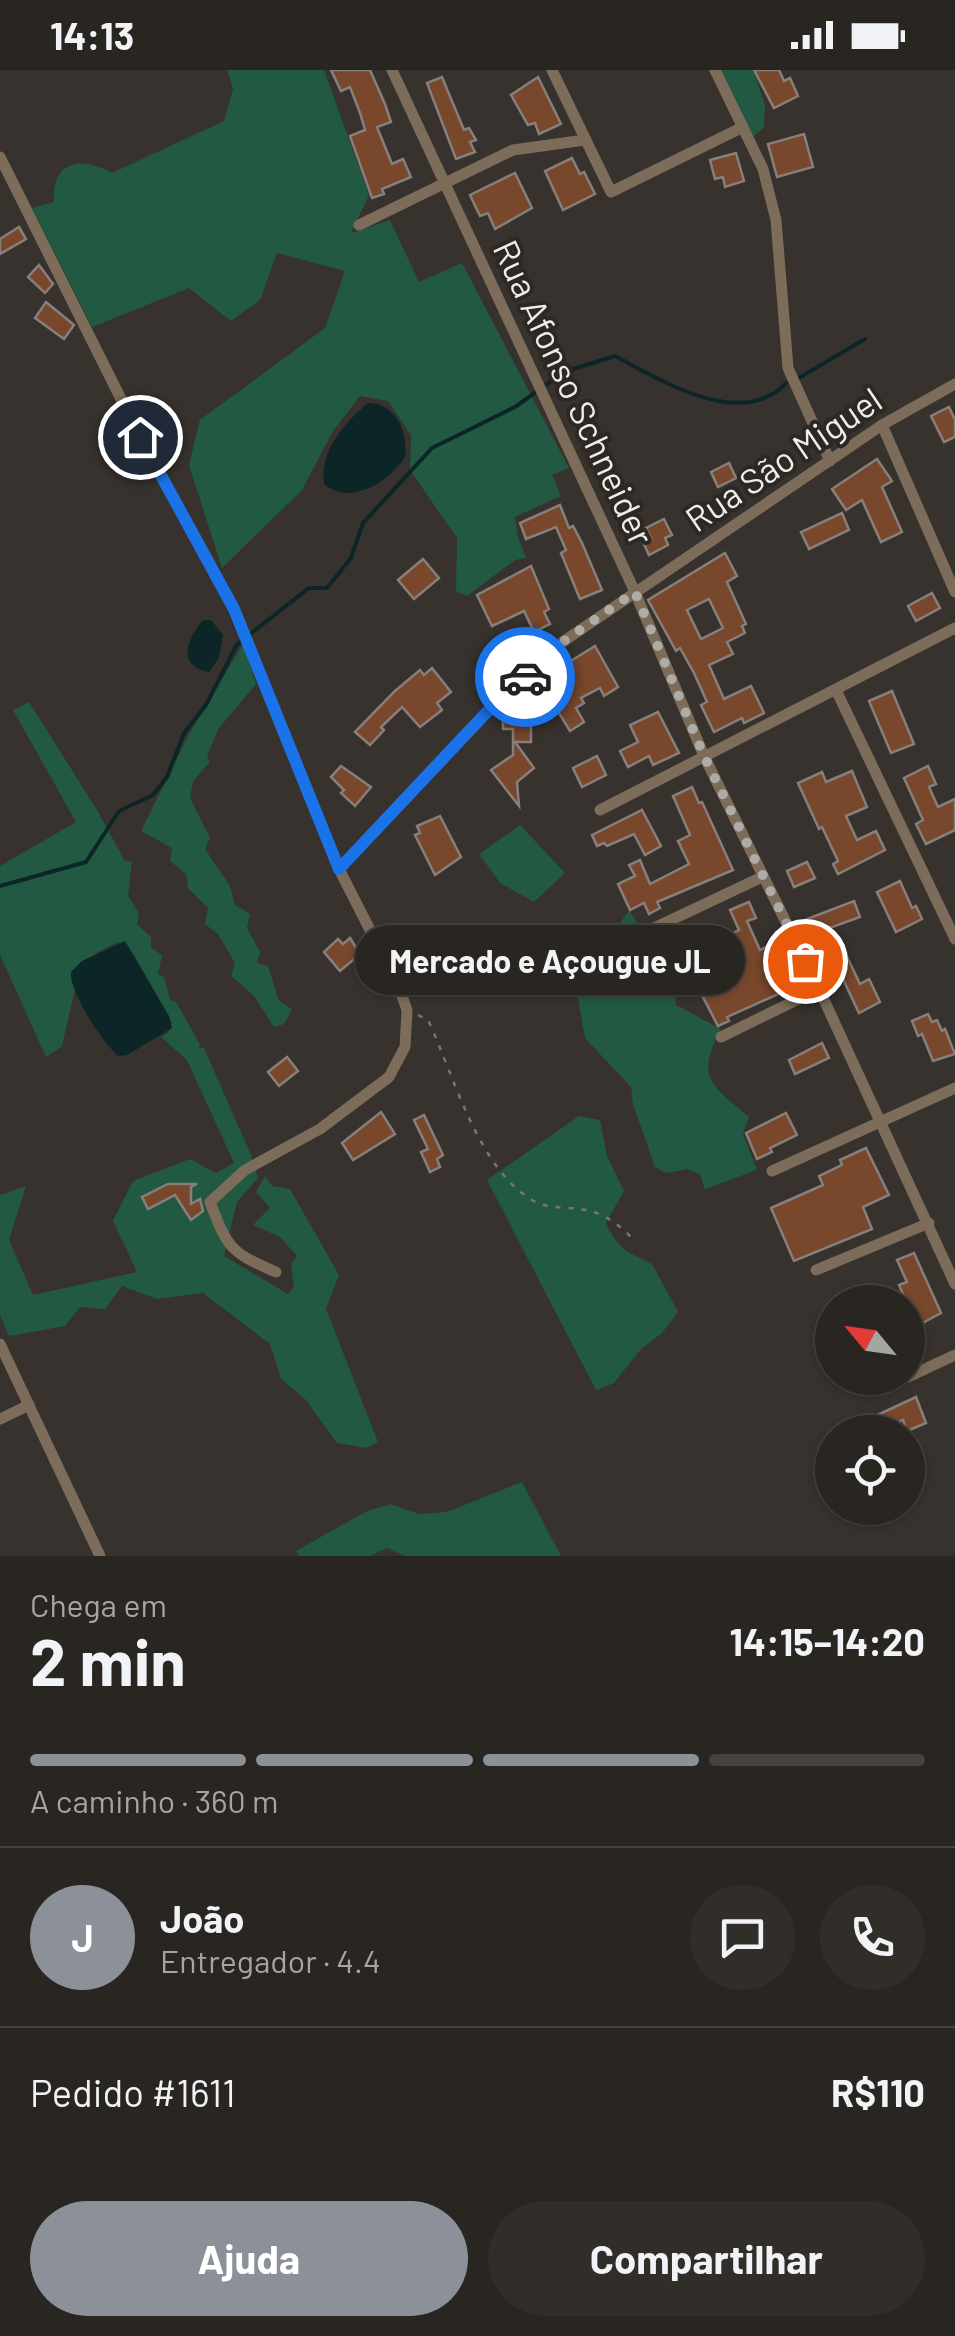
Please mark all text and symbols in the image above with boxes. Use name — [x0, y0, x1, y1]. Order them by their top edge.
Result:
text: 14:13 — [50, 12, 134, 58]
street label: Rua Afonso Schneider — [486, 233, 664, 552]
street label: Rua São Miguel — [677, 377, 889, 539]
pin — [98, 395, 183, 480]
icon: home — [113, 410, 168, 465]
courier — [475, 627, 575, 727]
icon: car — [498, 650, 553, 705]
pin — [763, 919, 848, 1004]
callout: Mercado e Açougue JL — [355, 926, 745, 996]
icon: bag — [778, 934, 833, 989]
text: Mercado e Açougue JL — [389, 941, 711, 979]
north arrow — [815, 1285, 925, 1395]
map controls — [815, 1285, 925, 1525]
button: locate — [815, 1415, 925, 1525]
text: Chega em — [30, 1585, 167, 1623]
text: 14:15–14:20 — [729, 1618, 925, 1664]
text: 2 min — [30, 1621, 186, 1699]
text: A caminho · 360 m — [30, 1781, 279, 1819]
button: chat — [690, 1885, 795, 1990]
button: phone — [820, 1885, 925, 1990]
text: João — [160, 1895, 244, 1941]
text: J — [71, 1914, 94, 1960]
text: Entregador · 4.4 — [160, 1941, 381, 1979]
text: Pedido #1611 — [30, 2069, 236, 2115]
text: R$110 — [831, 2069, 925, 2115]
button: Ajuda — [30, 2201, 468, 2316]
button: Compartilhar — [488, 2201, 925, 2316]

